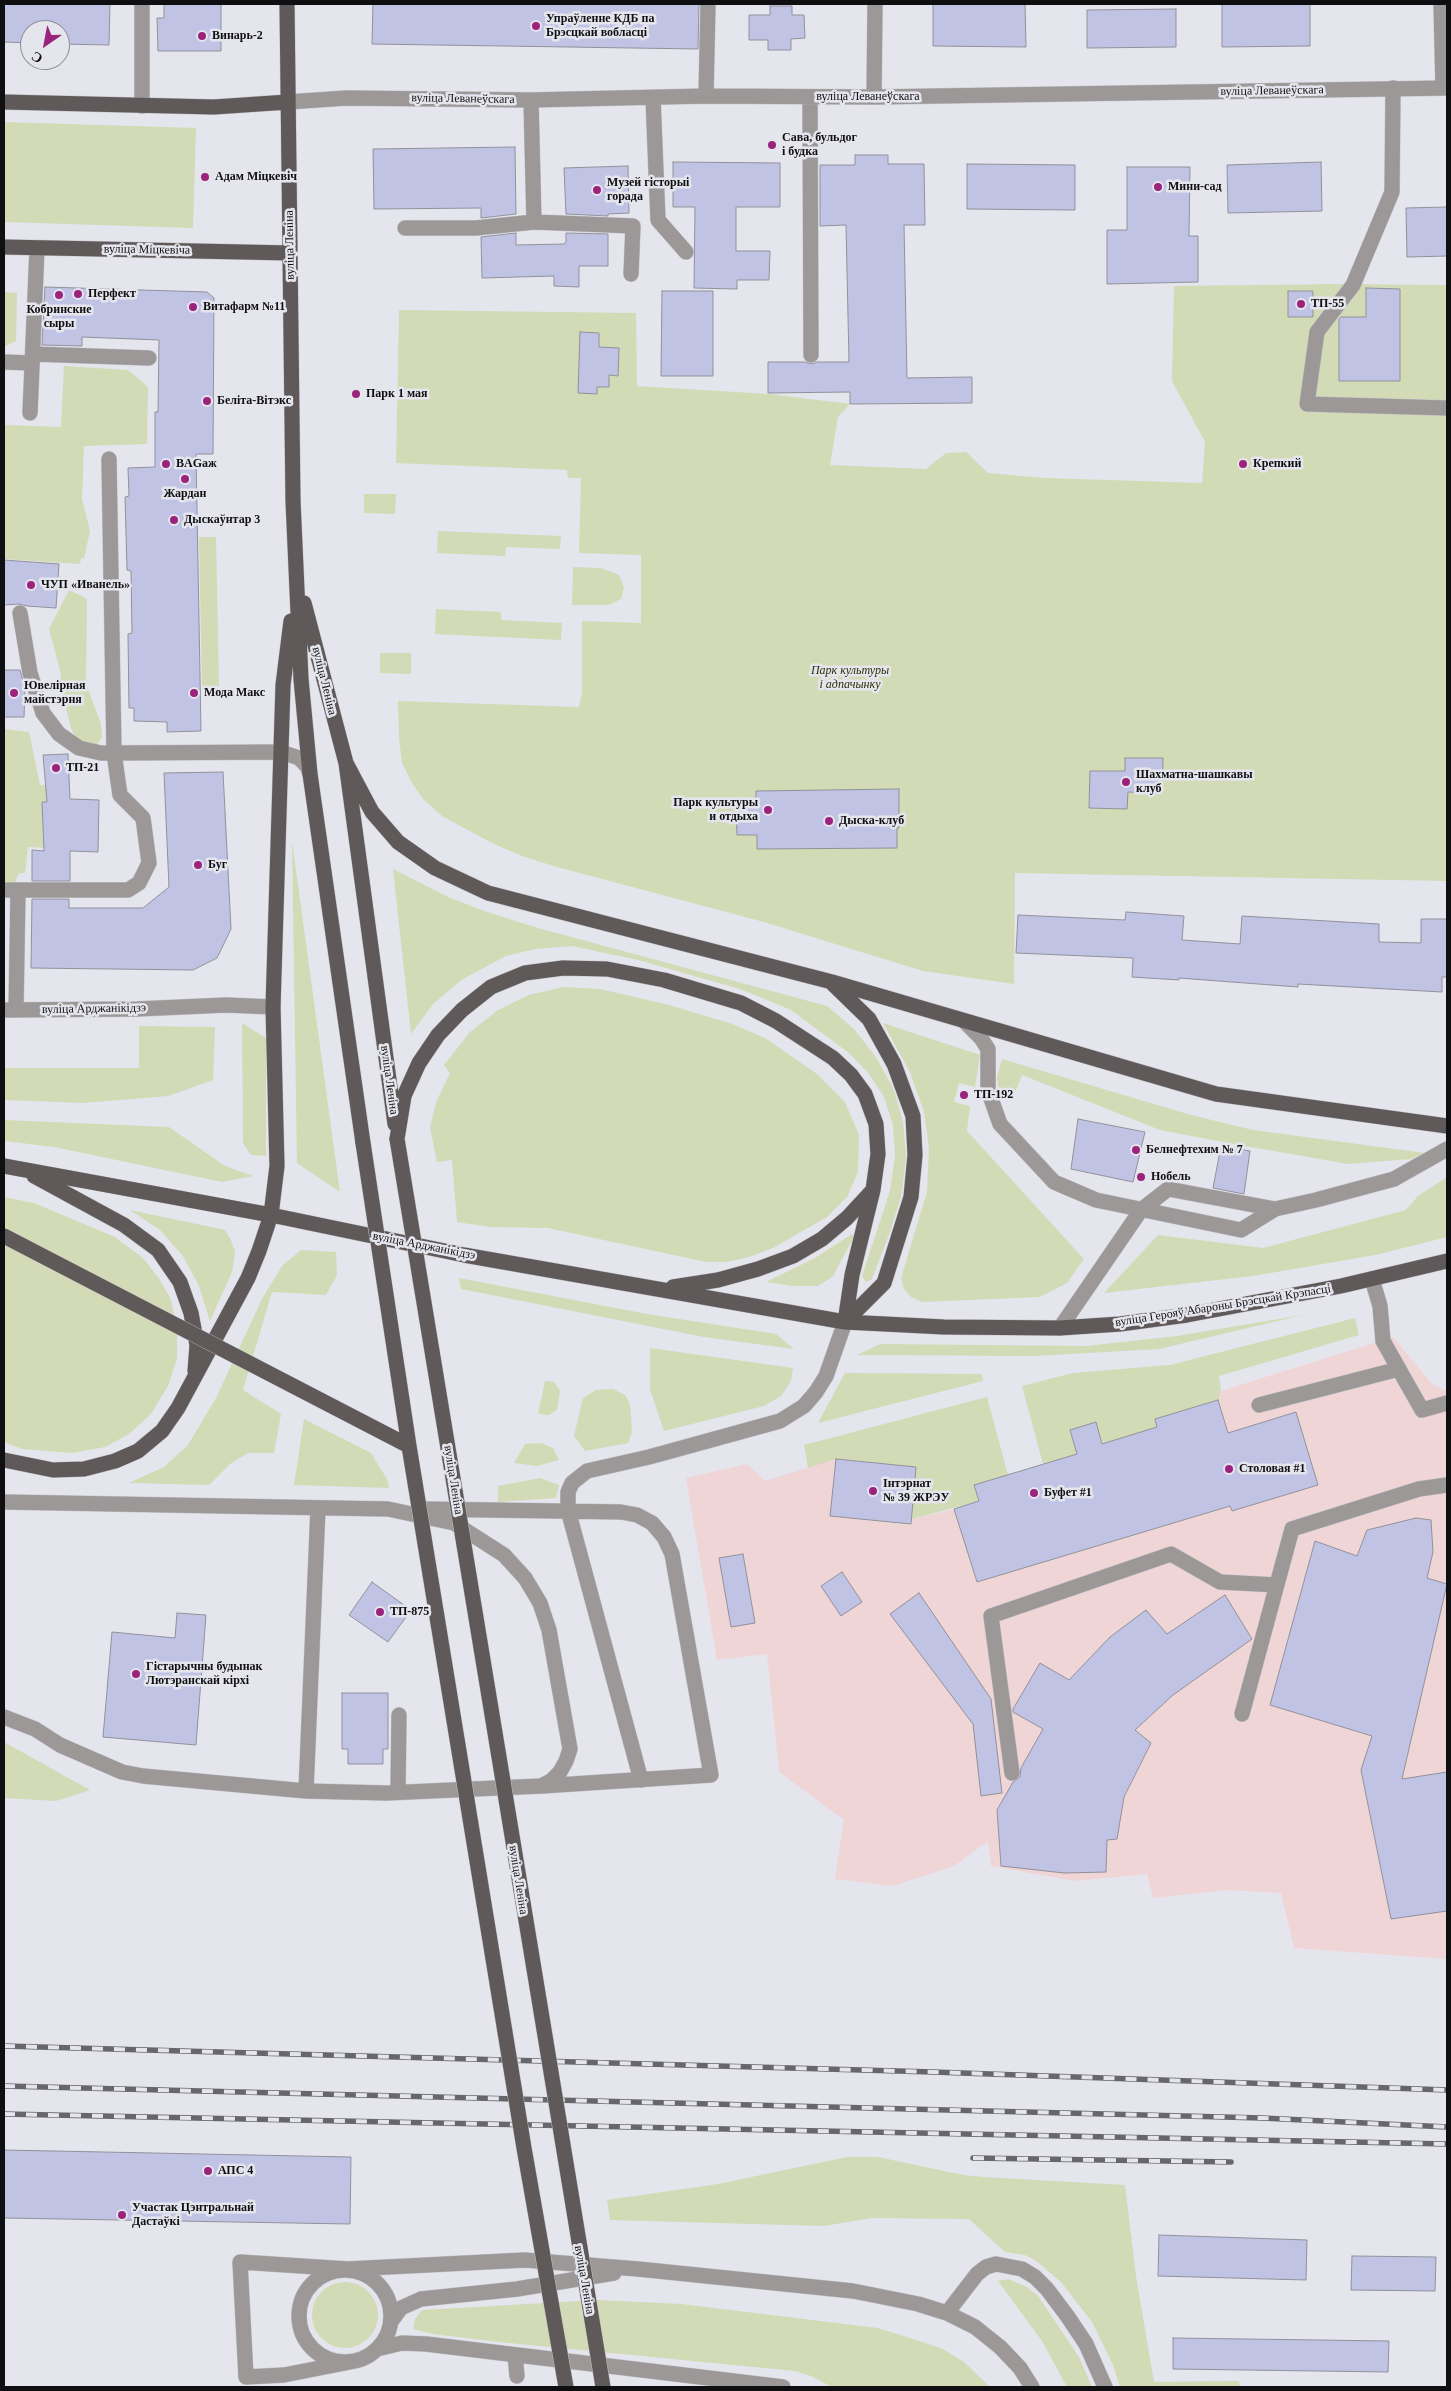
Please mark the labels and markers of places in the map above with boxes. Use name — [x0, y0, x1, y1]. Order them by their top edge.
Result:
place label: Упраўленне КДБ па Брэсцкай вобласці — [546, 12, 654, 40]
marker: Упраўленне КДБ па Брэсцкай вобласці — [530, 20, 542, 32]
place label: Винарь-2 — [212, 29, 263, 43]
marker: Винарь-2 — [196, 30, 208, 42]
place label: Сава, бульдог і будка — [782, 131, 857, 159]
marker: Сава, бульдог і будка — [766, 139, 778, 151]
place label: Адам Міцкевіч — [215, 170, 297, 184]
marker: Адам Міцкевіч — [199, 171, 211, 183]
place label: Музей гісторыі горада — [607, 176, 689, 204]
place label: Мини-сад — [1168, 180, 1222, 194]
marker: Мини-сад — [1152, 181, 1164, 193]
marker: Музей гісторыі горада — [591, 184, 603, 196]
place label: Перфект — [88, 287, 136, 301]
marker: Перфект — [72, 288, 84, 300]
marker: Кобринские сыры — [53, 289, 65, 301]
place label: ТП-55 — [1311, 297, 1344, 311]
marker: ТП-55 — [1295, 298, 1307, 310]
place label: Витафарм №11 — [203, 300, 285, 314]
marker: Витафарм №11 — [187, 301, 199, 313]
place label: Кобринские сыры — [26, 303, 92, 331]
place label: Парк 1 мая — [366, 387, 428, 401]
marker: Парк 1 мая — [350, 388, 362, 400]
place label: Беліта-Вітэкс — [217, 394, 291, 408]
marker: Беліта-Вітэкс — [201, 395, 213, 407]
place label: BAGаж — [176, 457, 217, 471]
place label: Крепкий — [1253, 457, 1301, 471]
marker: BAGаж — [160, 458, 172, 470]
marker: Крепкий — [1237, 458, 1249, 470]
marker: Жардан — [179, 473, 191, 485]
place label: Жардан — [163, 487, 207, 501]
place label: Дыскаўнтар 3 — [184, 513, 260, 527]
marker: Дыскаўнтар 3 — [168, 514, 180, 526]
place label: ЧУП «Иванель» — [41, 578, 130, 592]
marker: ЧУП «Иванель» — [25, 579, 37, 591]
place label: Ювелірная майстэрня — [24, 679, 85, 707]
place label: Мода Макс — [204, 686, 265, 700]
marker: Ювелірная майстэрня — [8, 687, 20, 699]
marker: Мода Макс — [188, 687, 200, 699]
place label: ТП-21 — [66, 761, 99, 775]
marker: ТП-21 — [50, 762, 62, 774]
place label: Шахматна-шашкавы клуб — [1136, 768, 1253, 796]
marker: Шахматна-шашкавы клуб — [1120, 776, 1132, 788]
place label: Парк культуры и отдыха — [673, 796, 758, 824]
marker: Парк культуры и отдыха — [762, 804, 774, 816]
place label: Дыска-клуб — [839, 814, 904, 828]
marker: Дыска-клуб — [823, 815, 835, 827]
place label: Буг — [208, 858, 227, 872]
marker: Буг — [192, 859, 204, 871]
place label: ТП-192 — [974, 1088, 1013, 1102]
marker: ТП-192 — [958, 1089, 970, 1101]
place label: Белнефтехим № 7 — [1146, 1143, 1243, 1157]
marker: Белнефтехим № 7 — [1130, 1144, 1142, 1156]
place label: Нобель — [1151, 1170, 1191, 1184]
marker: Нобель — [1135, 1171, 1147, 1183]
place label: Столовая #1 — [1239, 1462, 1305, 1476]
marker: Столовая #1 — [1223, 1463, 1235, 1475]
place label: Інтэрнат № 39 ЖРЭУ — [883, 1477, 949, 1505]
marker: Інтэрнат № 39 ЖРЭУ — [867, 1485, 879, 1497]
place label: Буфет #1 — [1044, 1486, 1092, 1500]
marker: Буфет #1 — [1028, 1487, 1040, 1499]
place label: ТП-875 — [390, 1605, 429, 1619]
marker: ТП-875 — [374, 1606, 386, 1618]
place label: Гістарычны будынак Лютэранскай кірхі — [146, 1660, 262, 1688]
marker: Гістарычны будынак Лютэранскай кірхі — [130, 1668, 142, 1680]
place label: АПС 4 — [218, 2164, 253, 2178]
marker: АПС 4 — [202, 2165, 214, 2177]
place label: Участак Цэнтральнай Дастаўкі — [132, 2201, 254, 2229]
marker: Участак Цэнтральнай Дастаўкі — [116, 2209, 128, 2221]

